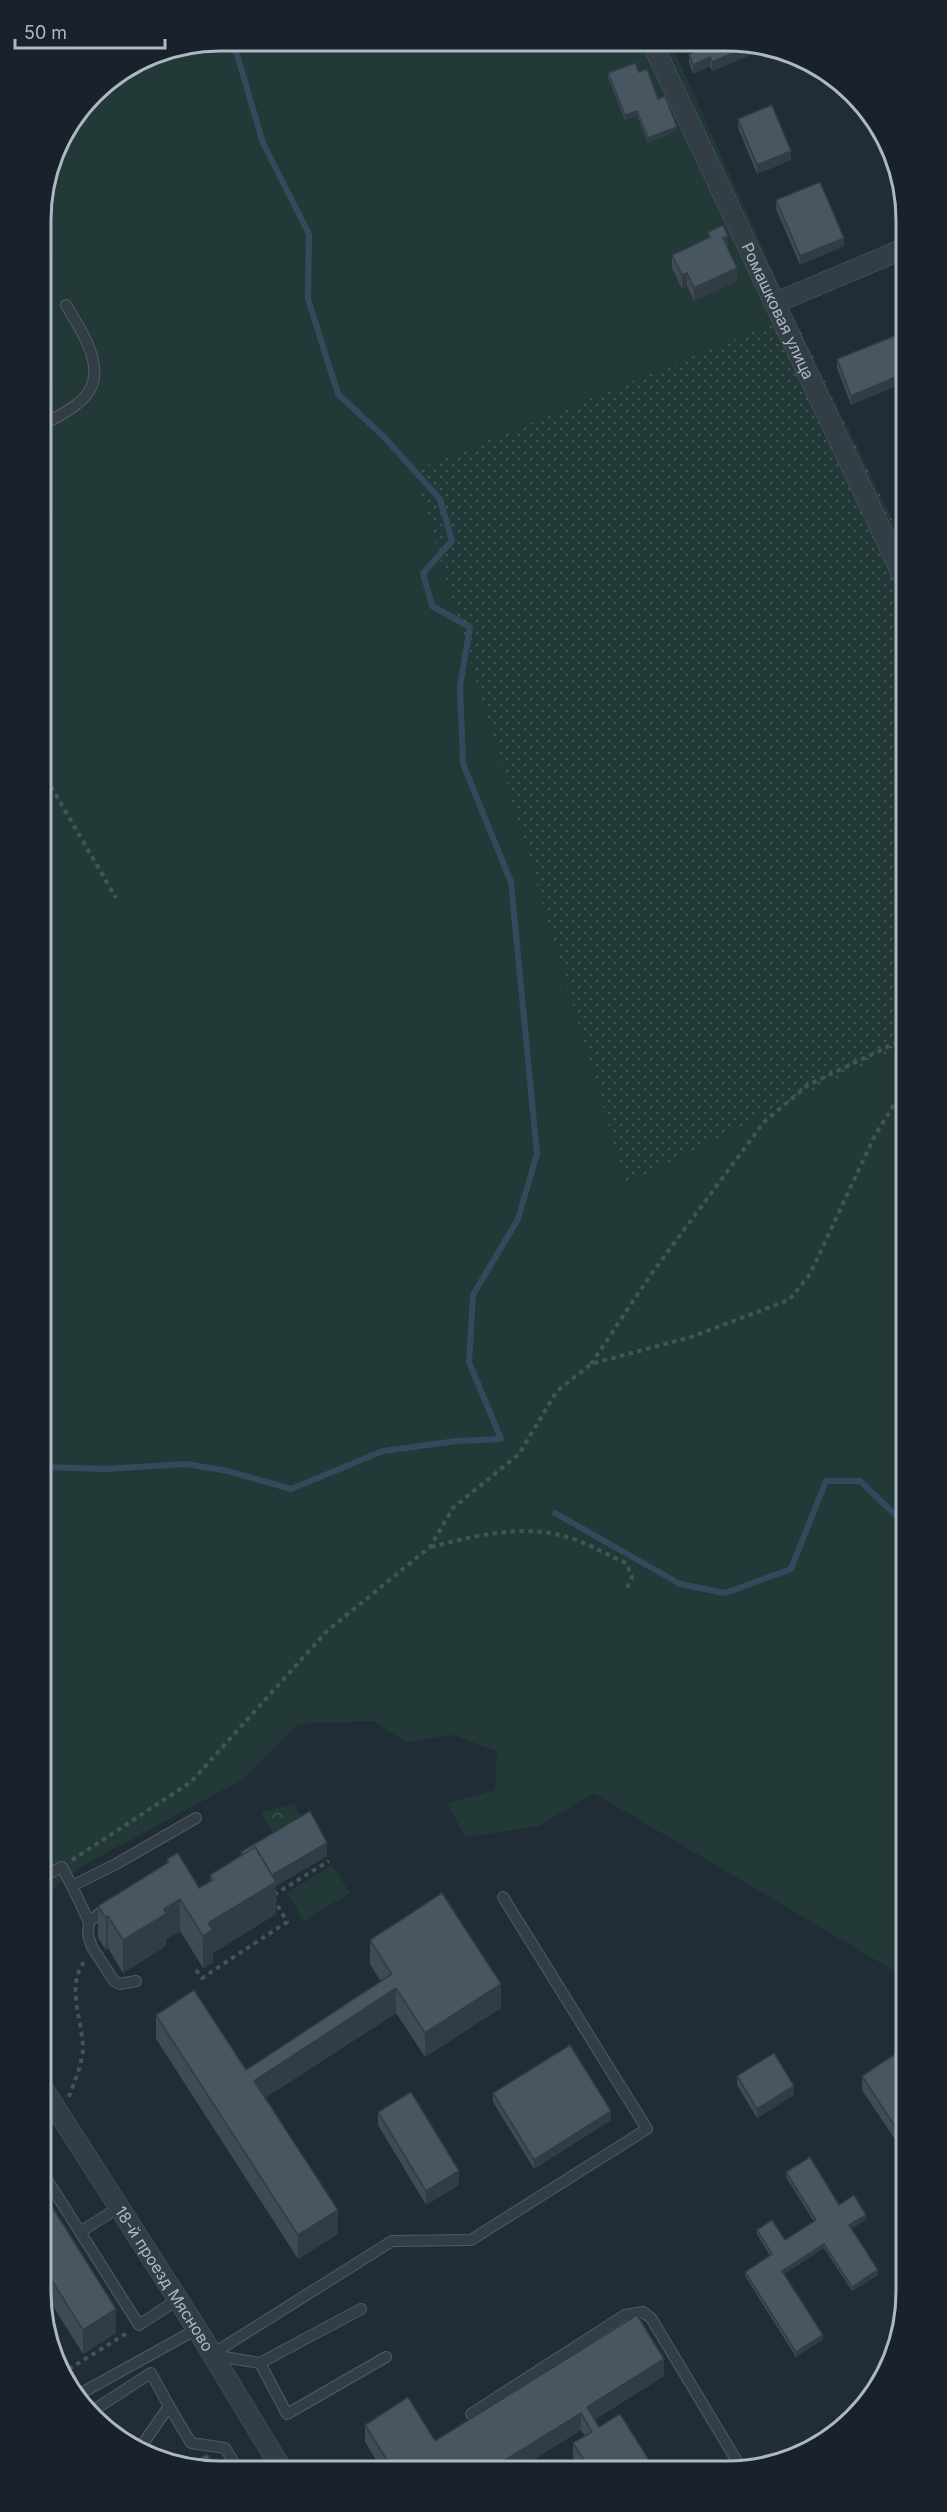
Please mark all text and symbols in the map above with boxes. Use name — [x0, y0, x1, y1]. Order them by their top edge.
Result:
scale bar — [15, 12, 165, 50]
text: 50 m — [24, 22, 67, 43]
street label: Ромашковая улица — [737, 239, 819, 382]
street label: 18-й проезд Мясново — [111, 2202, 218, 2355]

